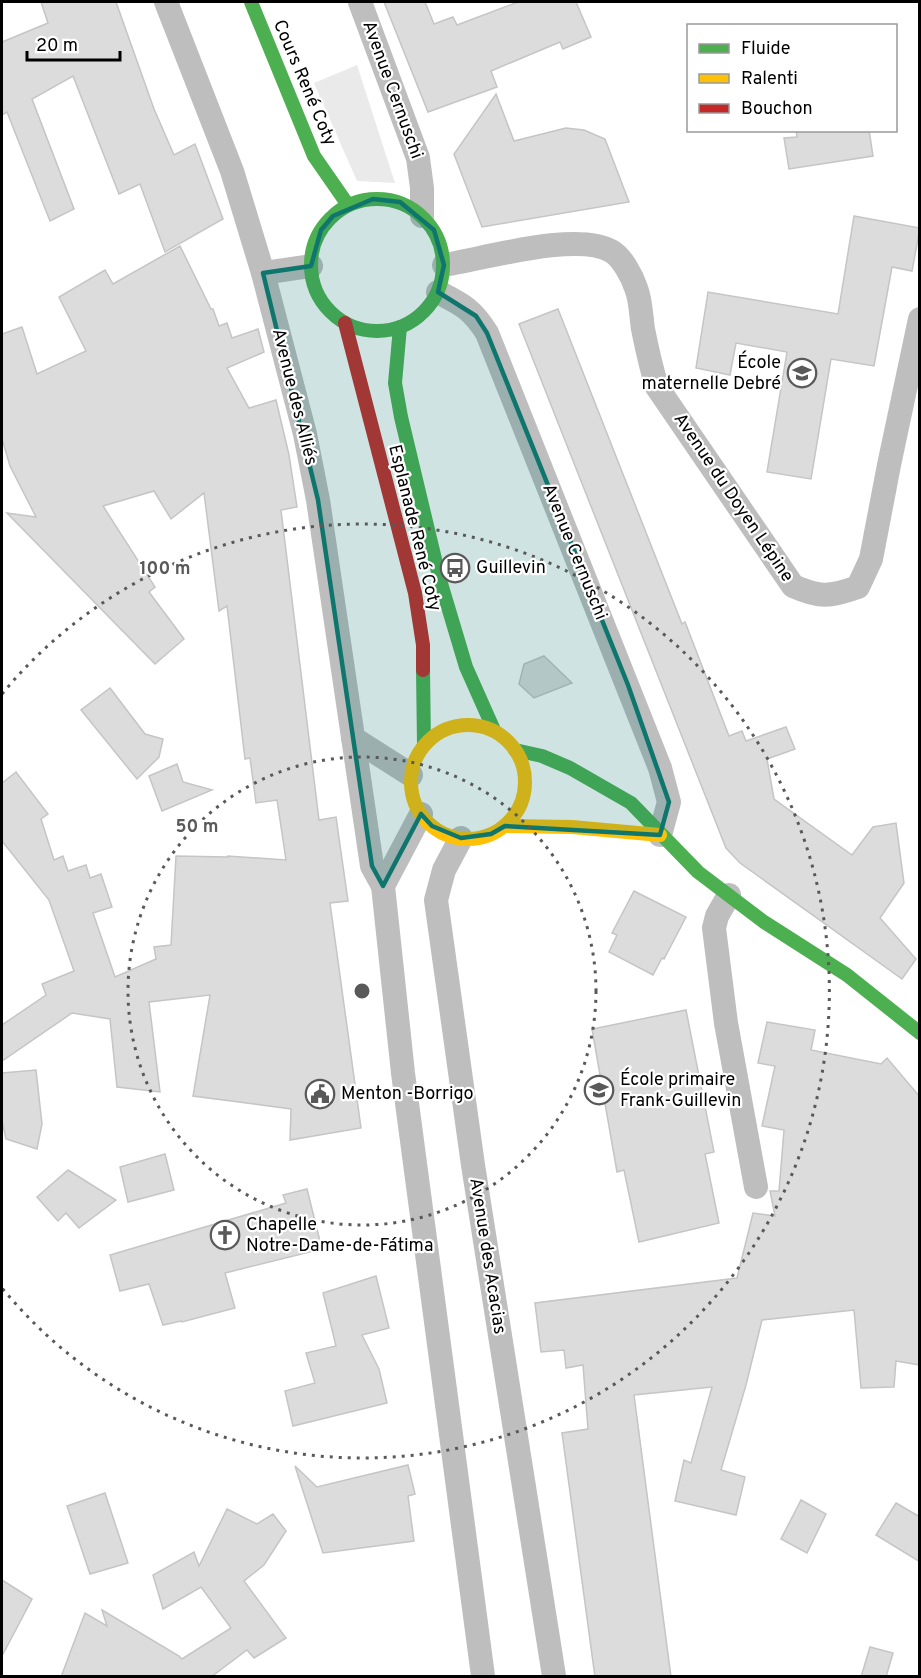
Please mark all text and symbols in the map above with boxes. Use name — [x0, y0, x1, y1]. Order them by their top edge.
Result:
street label: Cours René Coty — [267, 16, 341, 150]
street label: Avenue Cernuschi — [356, 18, 428, 162]
scale bar — [27, 24, 120, 62]
legend — [687, 24, 897, 132]
text: 20 m — [36, 35, 78, 58]
text: Fluide — [741, 38, 790, 61]
text: Ralenti — [741, 68, 798, 91]
text: Bouchon — [741, 98, 813, 121]
street label: Avenue des Alliés — [266, 326, 322, 468]
place label: École maternelle Debré — [642, 350, 781, 396]
school or university icon: École maternelle Debré — [786, 357, 818, 389]
street label: Avenue du Doyen Lépine — [668, 409, 798, 587]
street label: Esplanade René Coty — [382, 442, 446, 614]
street label: Avenue Cernuschi — [536, 480, 612, 624]
bus stop icon: Guillevin — [439, 552, 471, 584]
place label: Guillevin — [476, 557, 546, 580]
text: 100 m — [139, 558, 191, 581]
text: 50 m — [175, 816, 219, 839]
centre of rings — [352, 981, 372, 1001]
place label: École primaire Frank-Guillevin — [620, 1067, 741, 1113]
school or university icon: École primaire Frank-Guillevin — [583, 1074, 615, 1106]
public building icon: Menton -Borrigo — [304, 1078, 336, 1110]
place label: Menton -Borrigo — [341, 1083, 474, 1106]
street label: Avenue des Acacias — [463, 1176, 511, 1336]
place label: Chapelle Notre-Dame-de-Fátima — [246, 1214, 433, 1258]
church icon: Chapelle Notre-Dame-de-Fátima — [209, 1219, 241, 1251]

